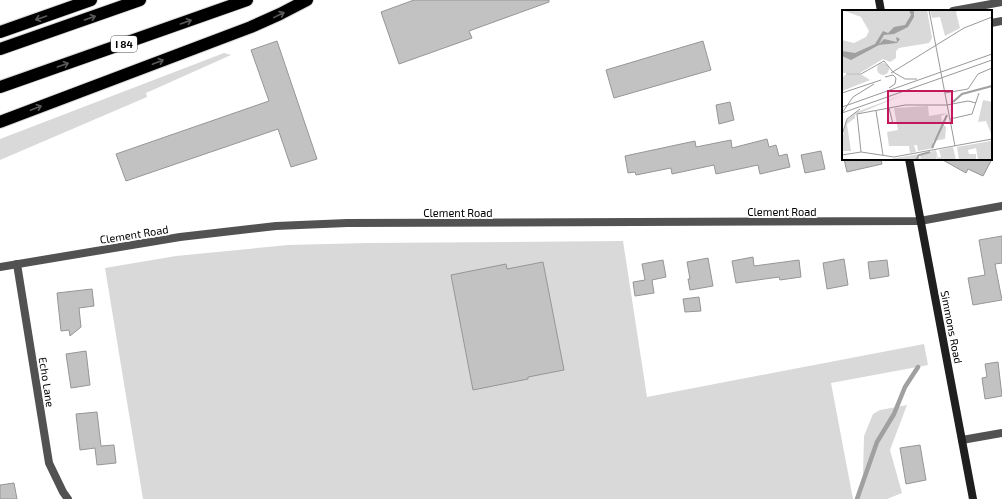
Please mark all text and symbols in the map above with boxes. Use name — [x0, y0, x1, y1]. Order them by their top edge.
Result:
inset map — [842, 10, 992, 160]
one-way arrow — [273, 11, 285, 18]
one-way arrow — [35, 14, 47, 22]
one-way arrow — [83, 14, 96, 21]
one-way arrow — [179, 17, 191, 25]
road number: I 84 — [111, 36, 137, 52]
one-way arrow — [151, 57, 163, 65]
one-way arrow — [57, 61, 70, 68]
one-way arrow — [30, 104, 42, 112]
street label: Clement Road — [747, 205, 817, 218]
street label: Clement Road — [423, 206, 493, 219]
street label: Clement Road — [99, 222, 169, 246]
street label: Simmons Road — [939, 289, 965, 365]
street label: Echo Lane — [37, 356, 57, 408]

